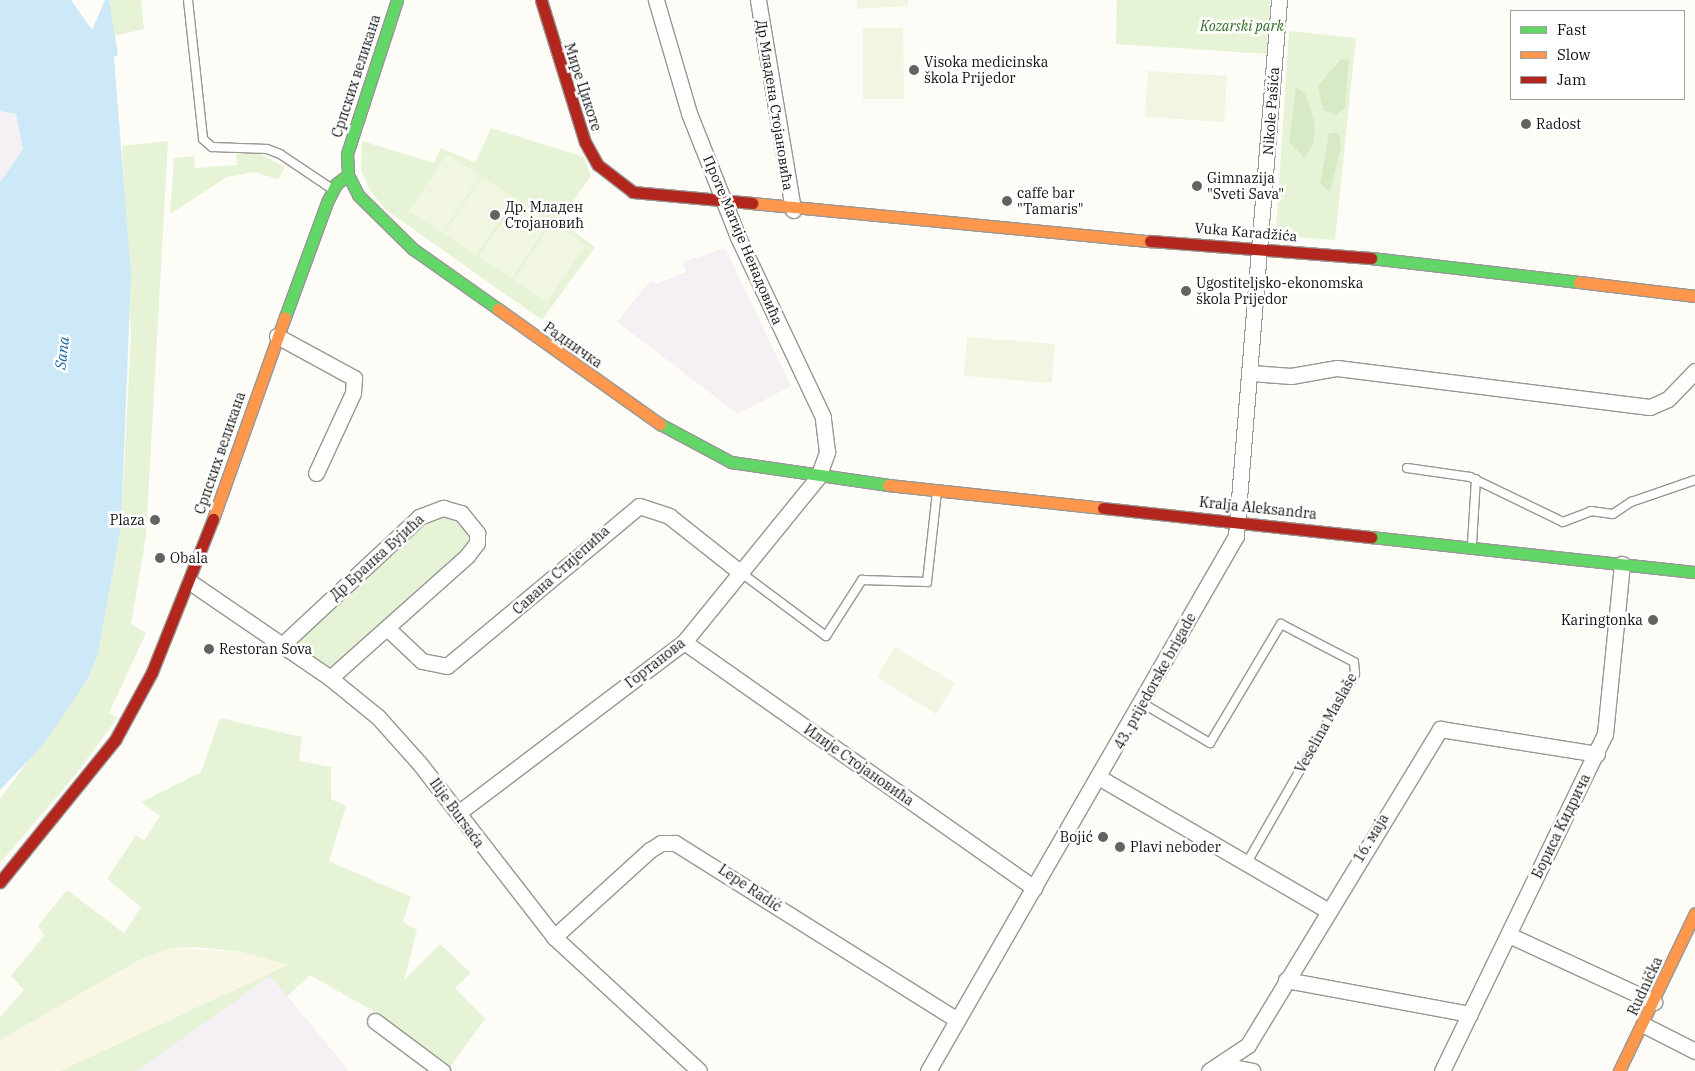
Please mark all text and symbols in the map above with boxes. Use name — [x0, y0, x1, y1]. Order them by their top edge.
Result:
legend — [1510, 10, 1685, 100]
street label: Српских великана — [328, 12, 384, 140]
street label: Др Младена Стојановића — [753, 18, 797, 192]
park label: Kozarski park — [1200, 18, 1284, 34]
text: Fast — [1557, 20, 1587, 39]
street label: Мире Цикоте — [561, 41, 605, 133]
text: Slow — [1557, 45, 1590, 64]
place label: Visoka medicinska škola Prijedor — [924, 54, 1048, 86]
marker: Visoka medicinska škola Prijedor — [908, 64, 920, 76]
street label: Nikole Pašića — [1260, 66, 1282, 156]
text: Jam — [1557, 70, 1586, 89]
place label: Radost — [1536, 116, 1581, 132]
marker: Radost — [1520, 118, 1532, 130]
street label: Проте Матије Ненадовића — [700, 153, 786, 327]
place label: Gimnazija "Sveti Sava" — [1207, 170, 1284, 202]
marker: Gimnazija "Sveti Sava" — [1191, 180, 1203, 192]
place label: caffe bar "Tamaris" — [1017, 185, 1084, 218]
marker: caffe bar "Tamaris" — [1001, 195, 1013, 207]
place label: Др. Младен Стојановић — [505, 199, 584, 232]
marker: Др. Младен Стојановић — [489, 209, 501, 221]
street label: Vuka Karadžića — [1194, 219, 1298, 245]
place label: Ugostiteljsko-ekonomska škola Prijedor — [1196, 275, 1363, 308]
marker: Ugostiteljsko-ekonomska škola Prijedor — [1180, 285, 1192, 297]
street label: Радничка — [540, 319, 606, 371]
water label: Sana — [51, 335, 73, 371]
street label: Српских великана — [191, 390, 249, 516]
street label: Kralja Aleksandra — [1198, 493, 1318, 523]
street label: Др Бранка Бујића — [327, 510, 427, 604]
place label: Plaza — [110, 512, 145, 528]
marker: Plaza — [149, 514, 161, 526]
street label: Савана Стијепића — [509, 522, 613, 618]
place label: Obala — [170, 550, 208, 566]
marker: Obala — [154, 552, 166, 564]
street label: 43. prijedorske brigade — [1111, 610, 1199, 752]
place label: Karingtonka — [1561, 612, 1643, 628]
marker: Karingtonka — [1647, 614, 1659, 626]
street label: Гортанова — [622, 634, 688, 692]
place label: Restoran Sova — [219, 641, 312, 657]
marker: Restoran Sova — [203, 643, 215, 655]
street label: Veselina Maslaše — [1292, 670, 1360, 776]
street label: Илије Стојановића — [801, 721, 917, 809]
street label: Бориса Kидрича — [1528, 771, 1594, 881]
street label: Ilije Bursaća — [426, 775, 488, 851]
street label: 16. маја — [1350, 811, 1392, 865]
place label: Bojić — [1060, 829, 1093, 845]
marker: Bojić — [1097, 831, 1109, 843]
place label: Plavi neboder — [1130, 839, 1221, 855]
marker: Plavi neboder — [1114, 841, 1126, 853]
street label: Lepe Radić — [715, 861, 785, 915]
street label: Rudnička — [1624, 954, 1666, 1018]

